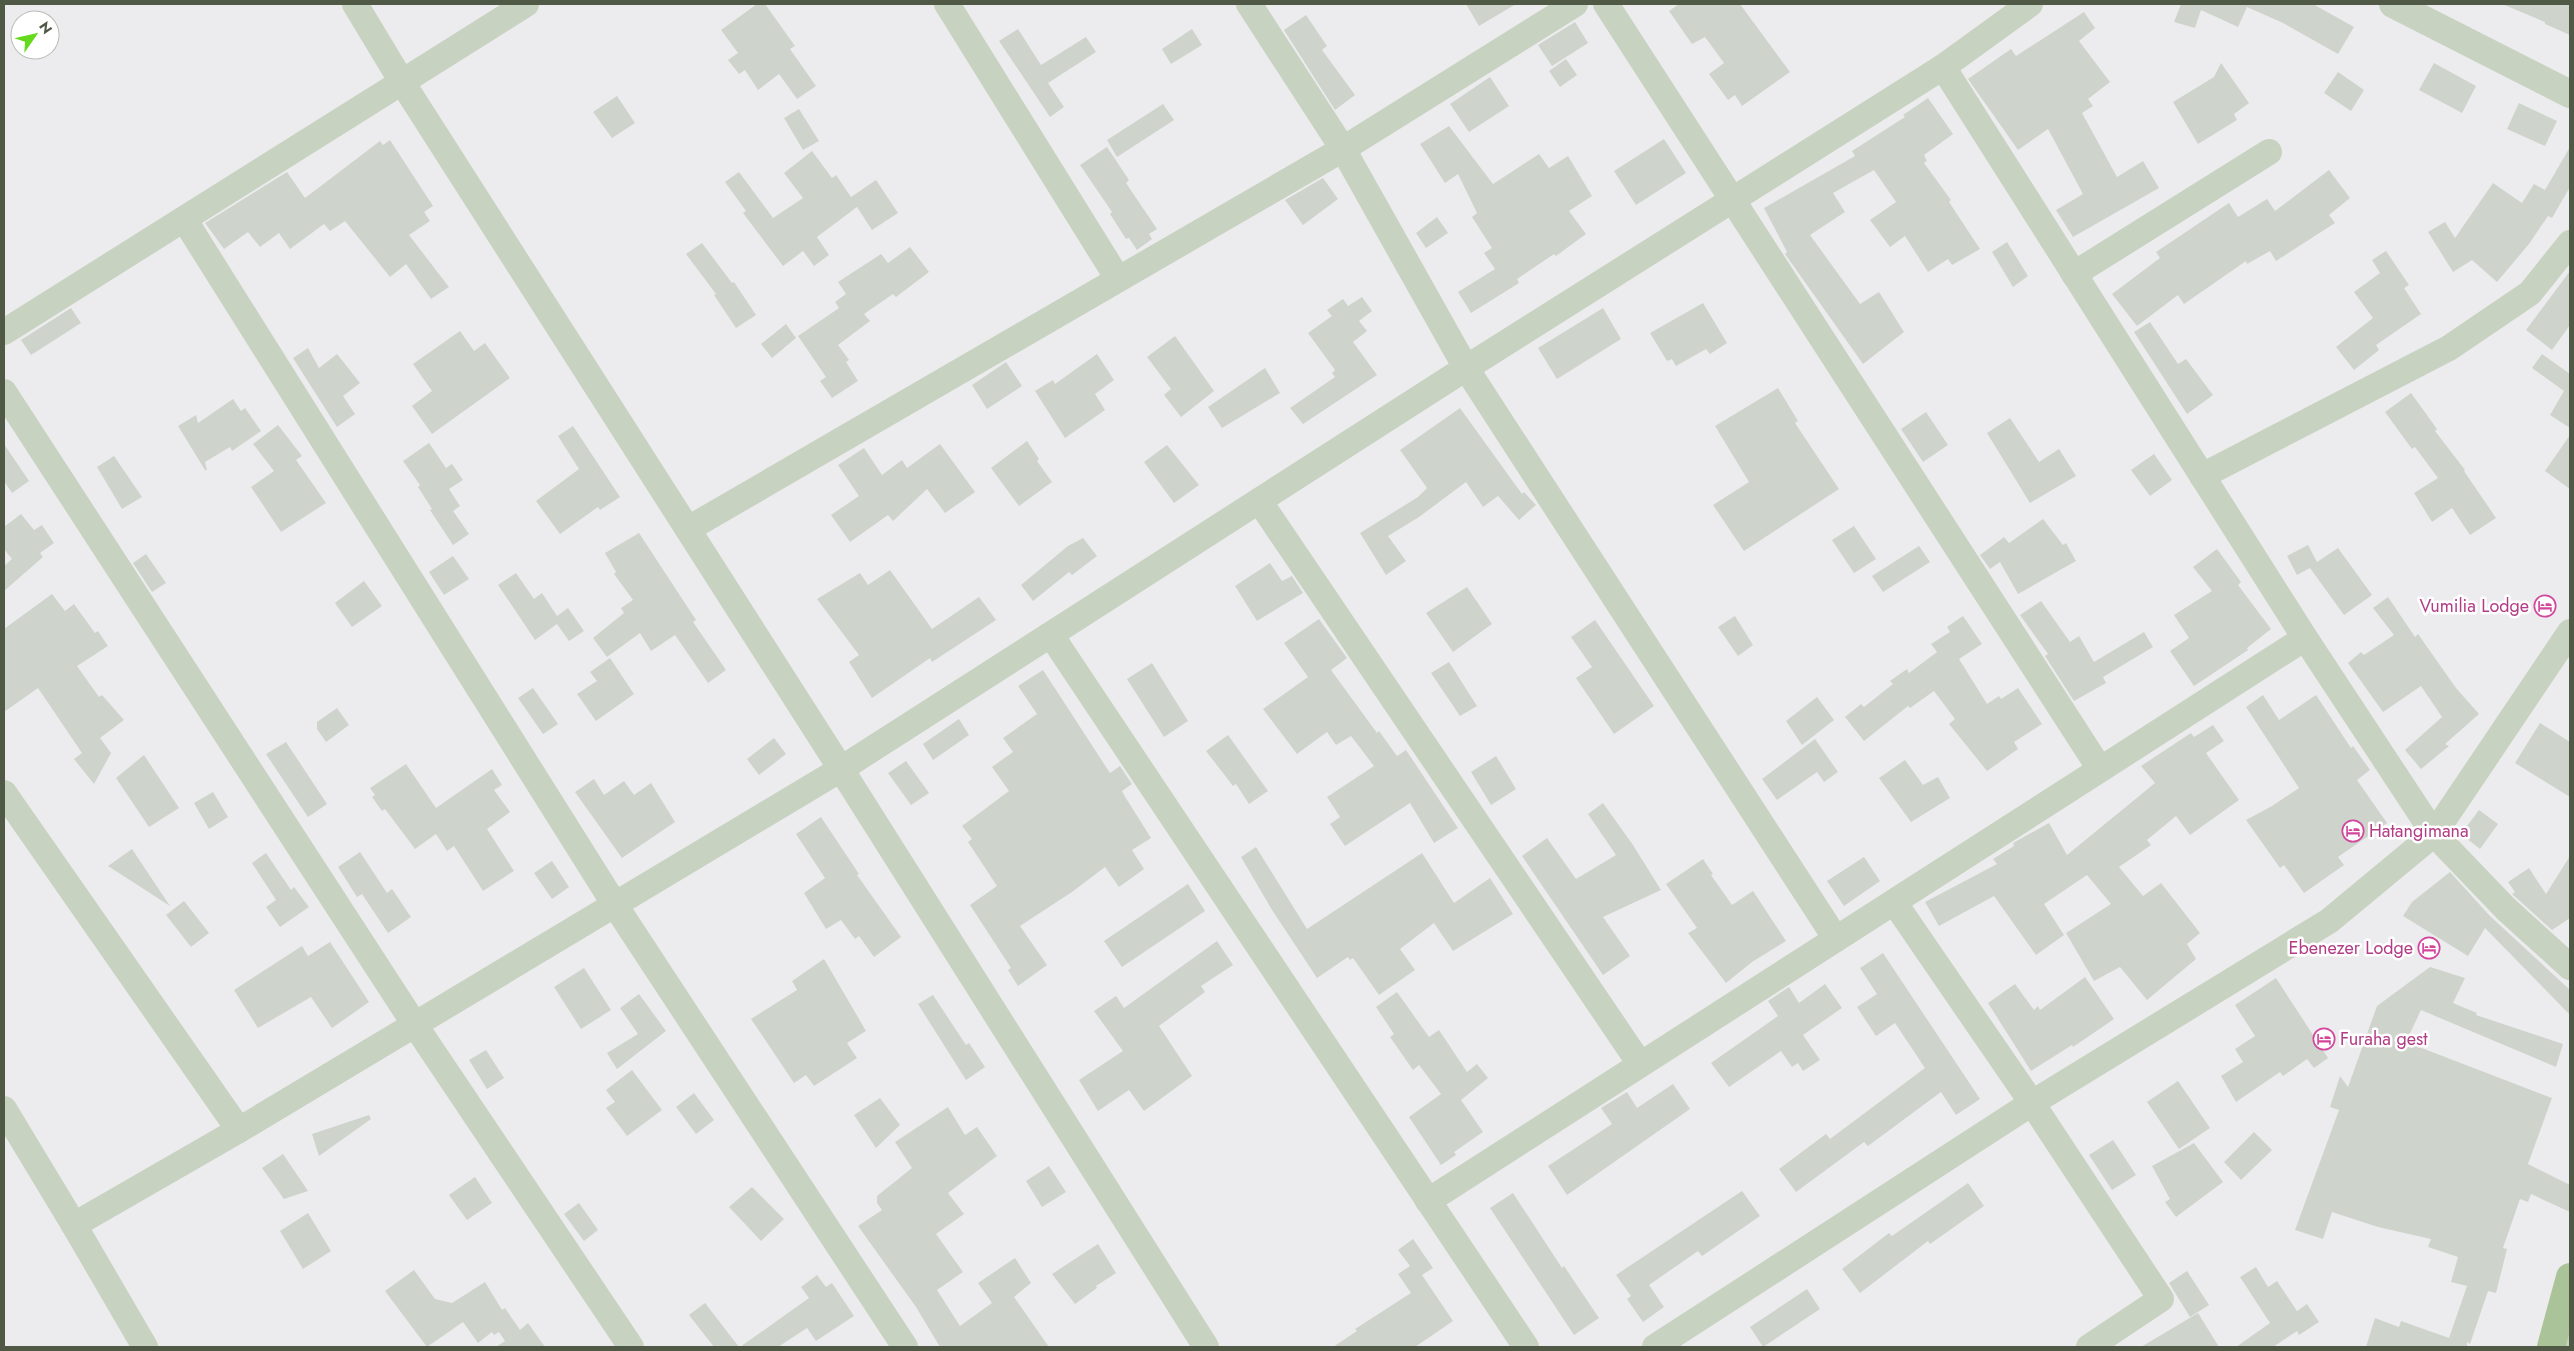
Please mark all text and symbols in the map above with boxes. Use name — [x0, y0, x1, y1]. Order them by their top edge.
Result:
north arrow — [10, 10, 60, 60]
text: N — [34, 18, 57, 38]
place label: Vumilia Lodge — [2420, 593, 2529, 619]
hotel icon: Vumilia Lodge — [2533, 594, 2557, 618]
place label: Hatangimana — [2369, 818, 2469, 844]
hotel icon: Hatangimana — [2341, 819, 2365, 843]
place label: Ebenezer Lodge — [2289, 935, 2413, 961]
hotel icon: Ebenezer Lodge — [2417, 936, 2441, 960]
place label: Furaha gest — [2340, 1026, 2428, 1052]
hotel icon: Furaha gest — [2312, 1027, 2336, 1051]

